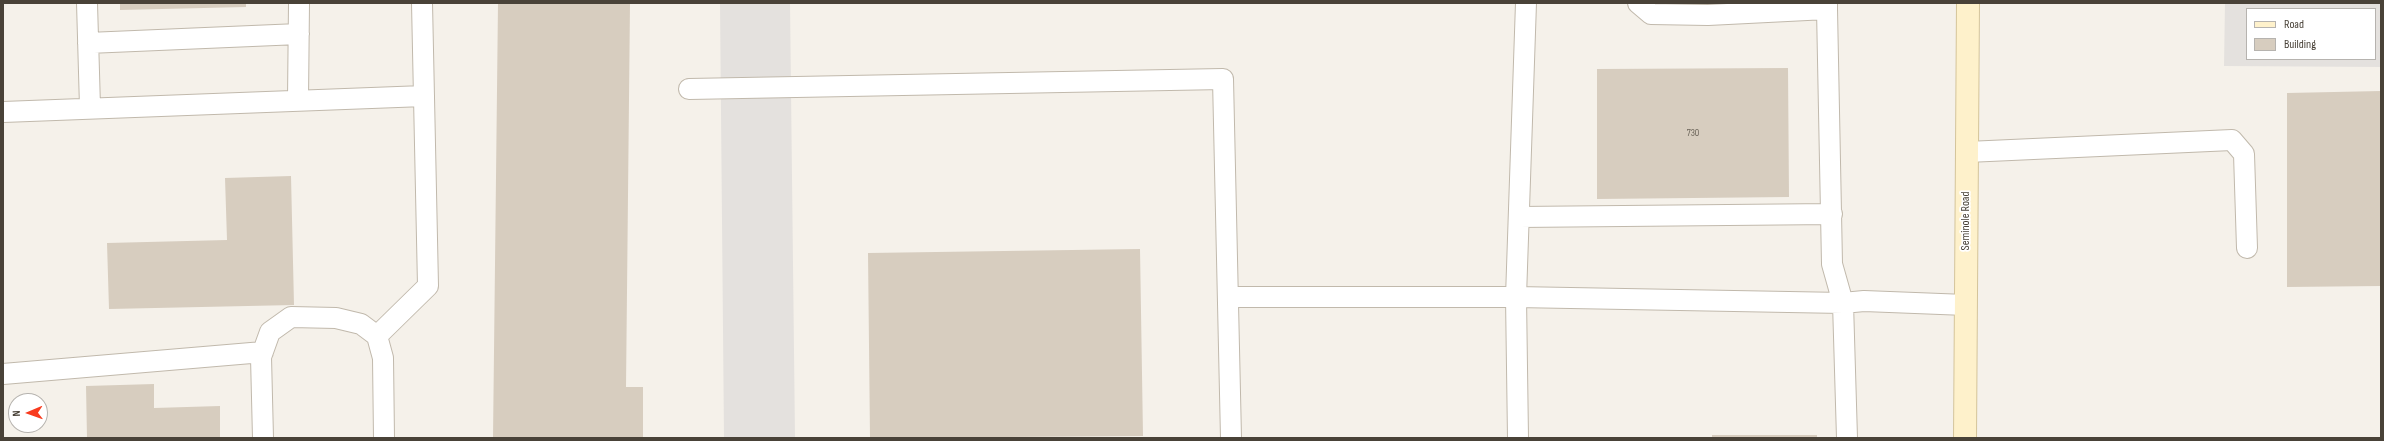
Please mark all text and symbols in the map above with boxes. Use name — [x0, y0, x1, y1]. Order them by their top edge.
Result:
legend — [2246, 8, 2376, 60]
text: Road — [2284, 17, 2304, 32]
text: Building — [2284, 37, 2316, 52]
house number: 730 — [1687, 127, 1699, 139]
street label: Seminole Road — [1959, 192, 1973, 250]
north arrow — [8, 393, 48, 433]
text: N — [10, 410, 23, 417]

